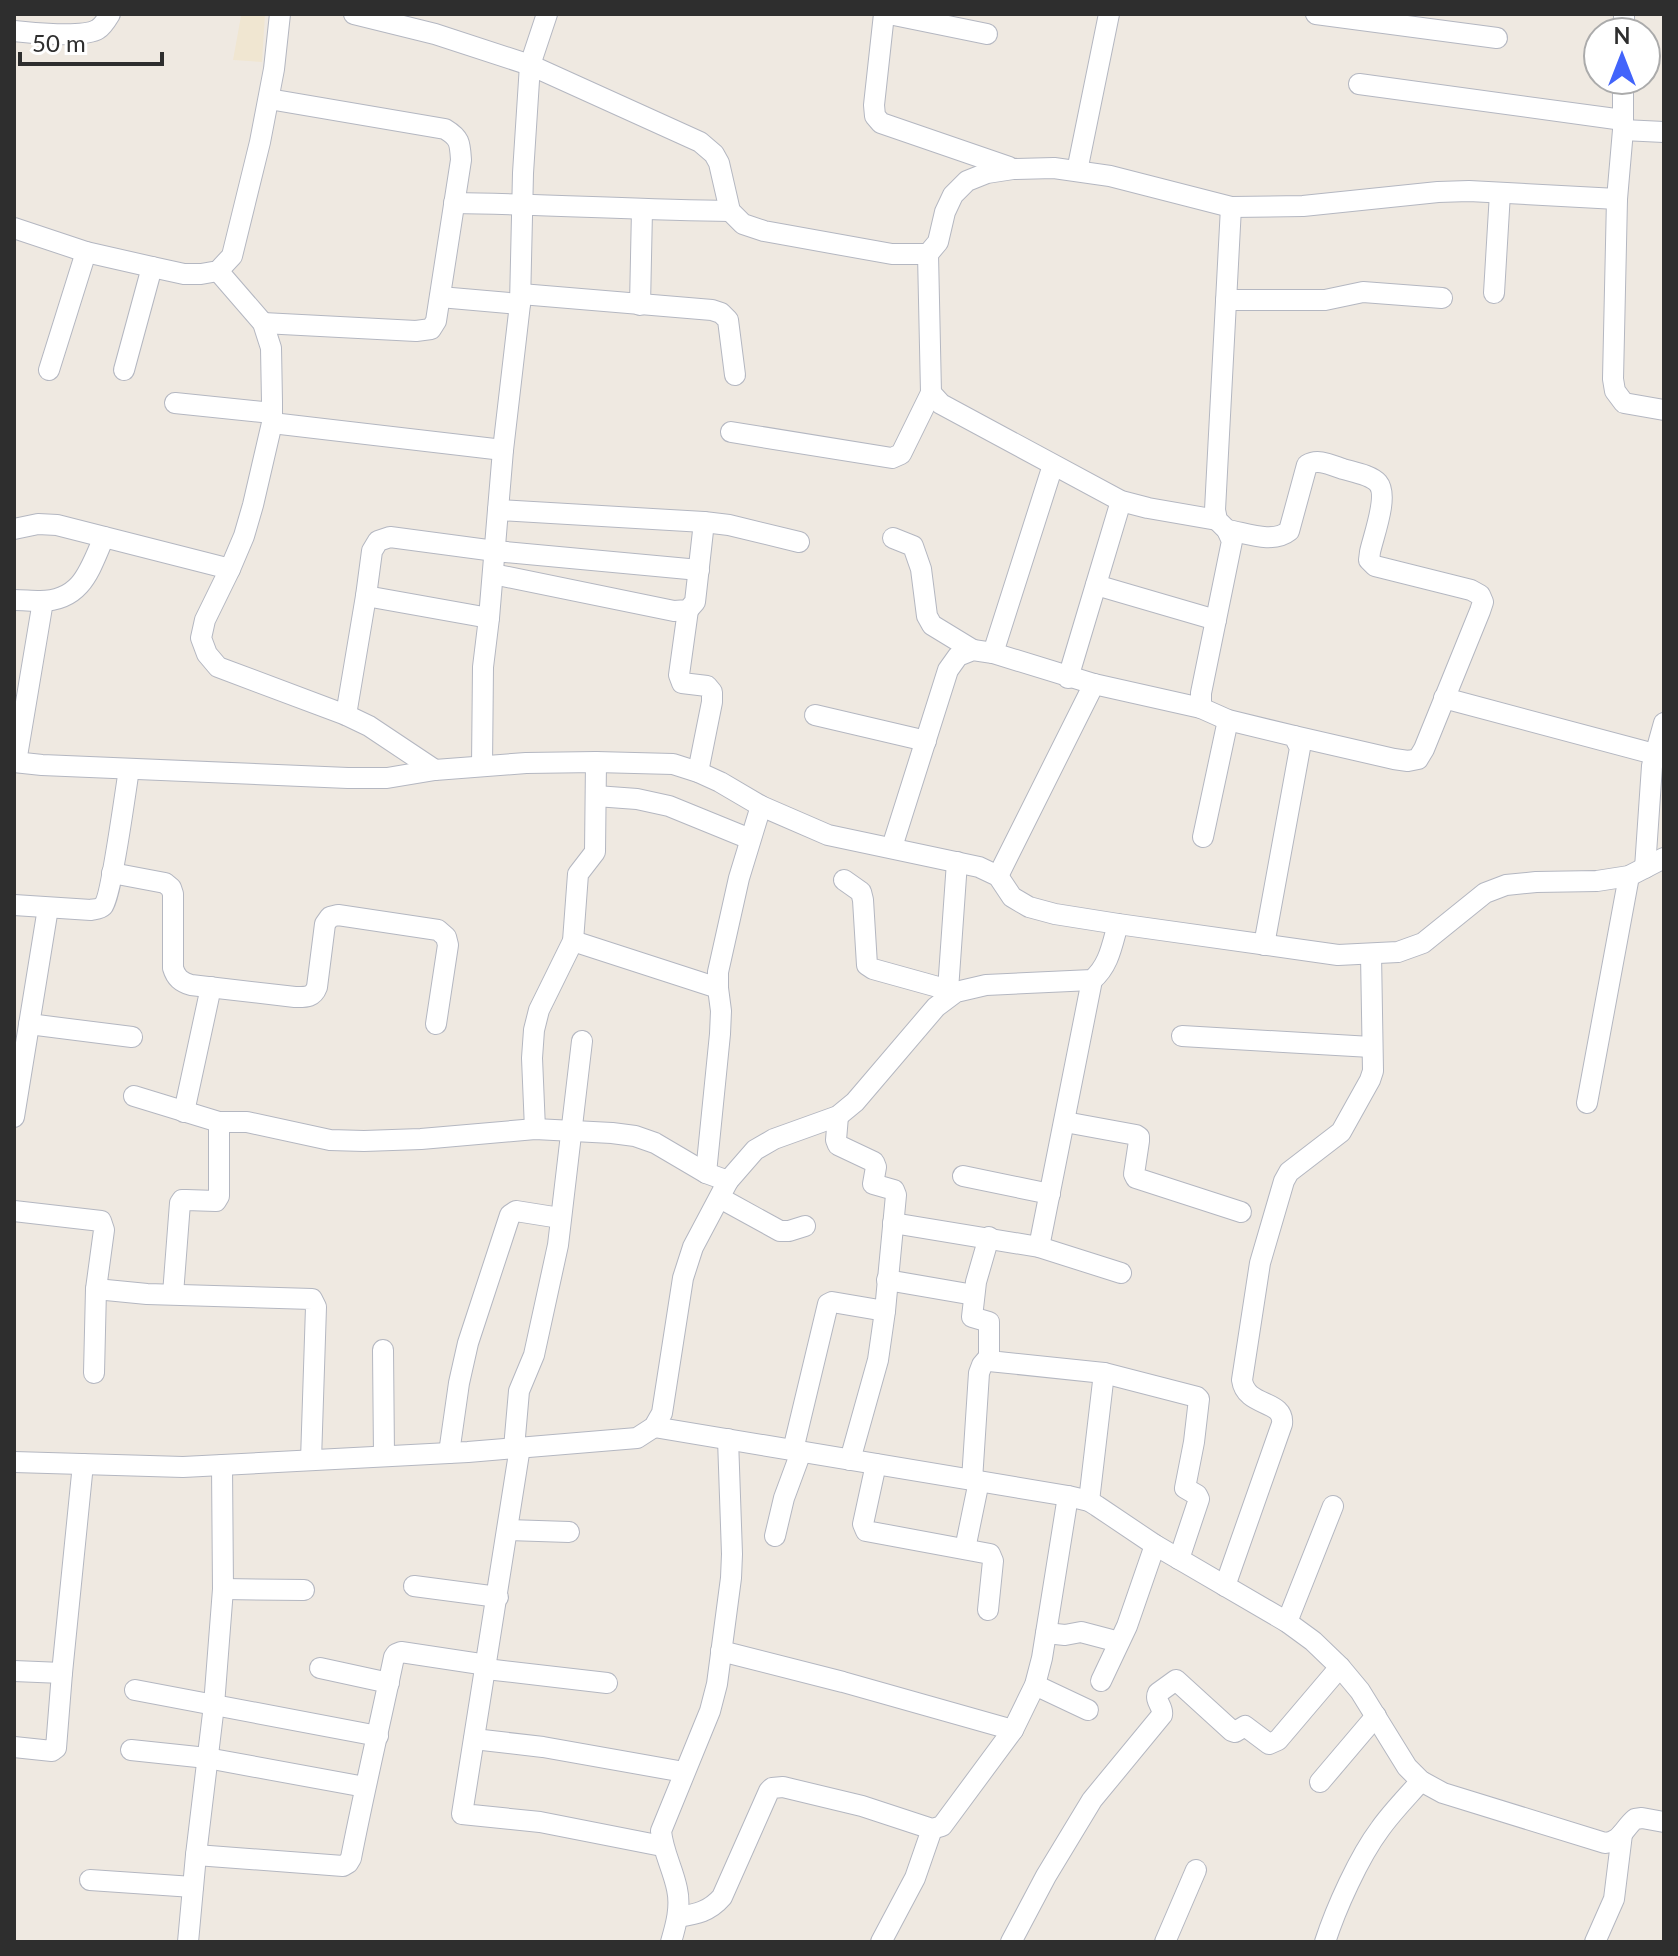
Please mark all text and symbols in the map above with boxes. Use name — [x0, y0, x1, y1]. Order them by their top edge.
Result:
scale bar — [20, 16, 162, 66]
north arrow — [1582, 16, 1662, 96]
text: N — [1614, 22, 1630, 49]
text: 50 m — [32, 28, 86, 57]

